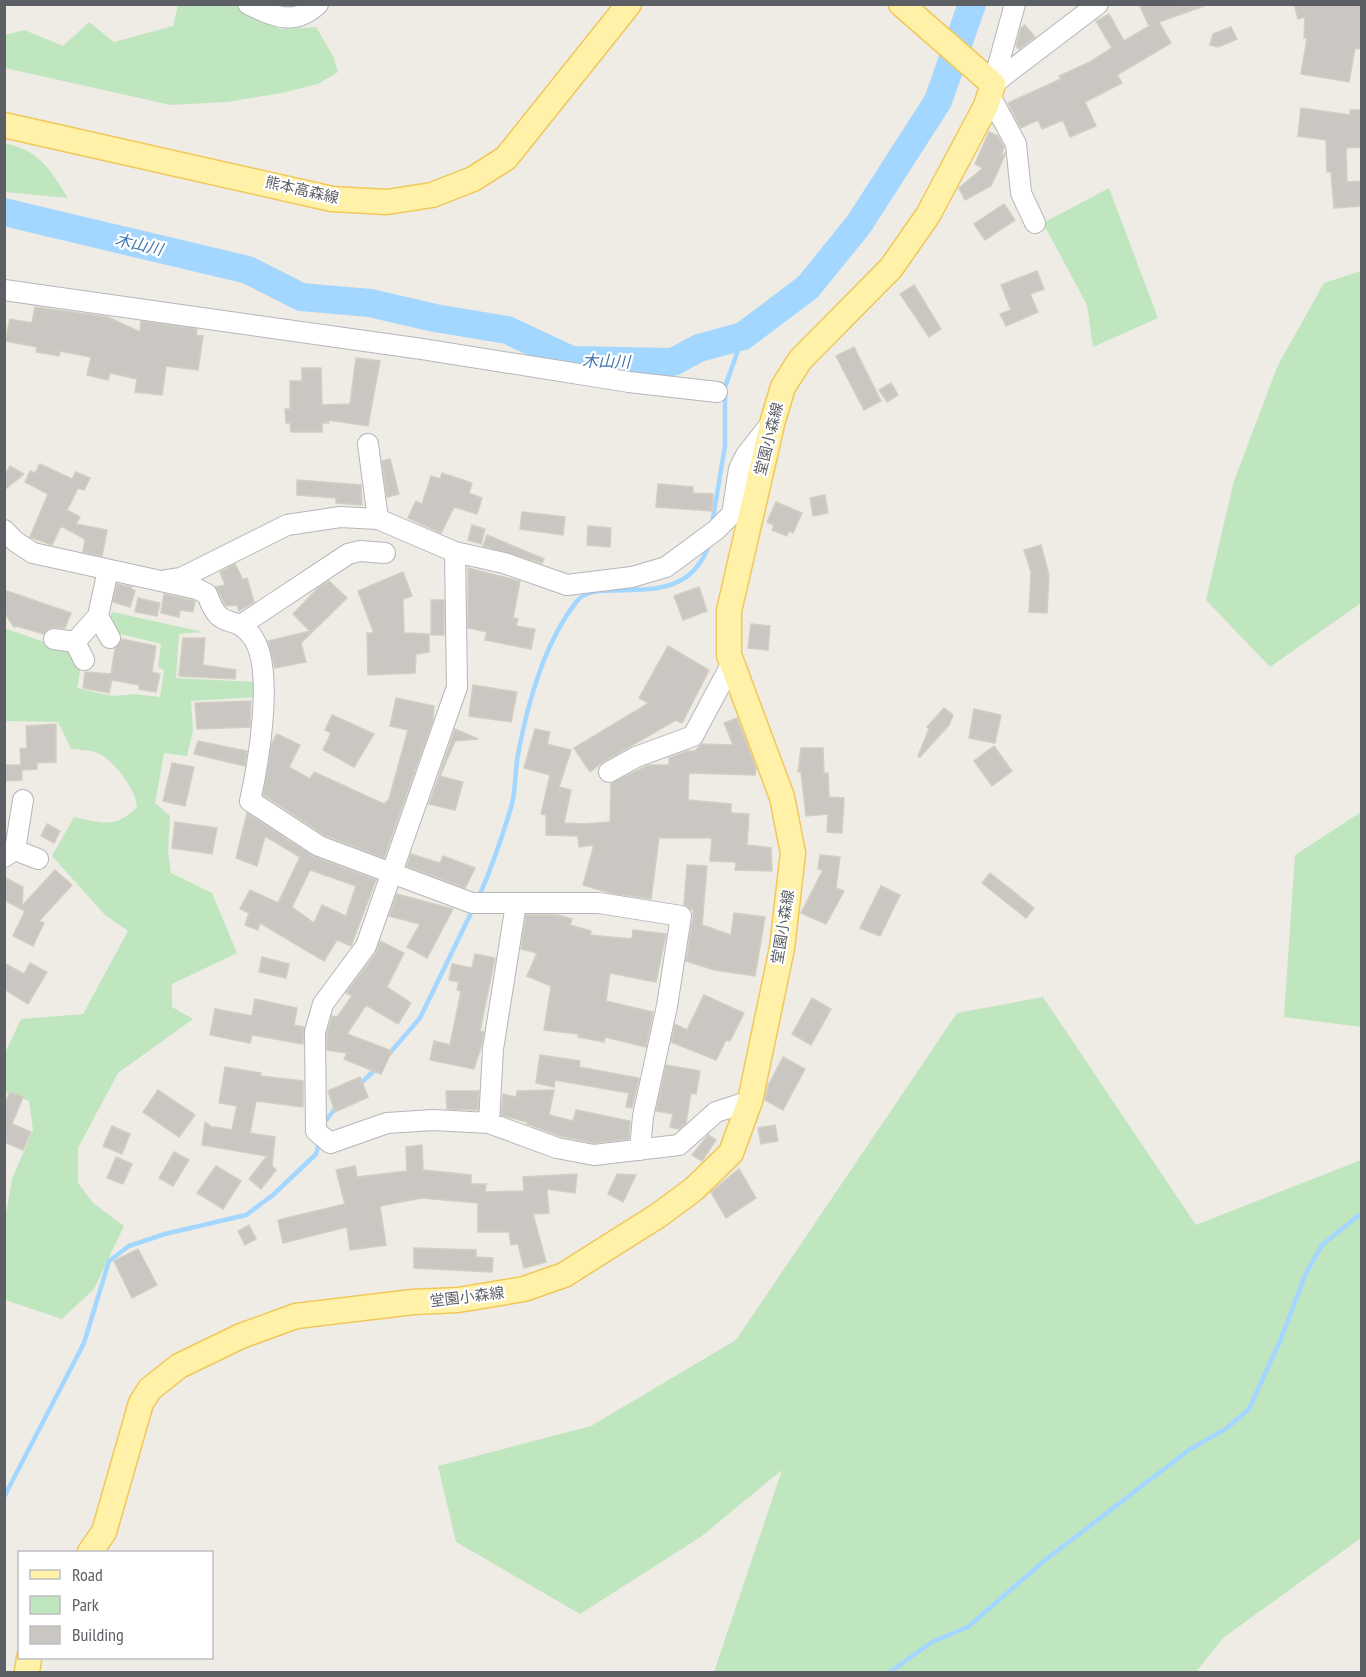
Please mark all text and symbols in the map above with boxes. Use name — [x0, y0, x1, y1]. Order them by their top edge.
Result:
street label: 熊本高森線 — [263, 172, 341, 207]
water label: 木山川 — [113, 229, 167, 260]
water label: 木山川 — [582, 351, 632, 371]
street label: 堂園小森線 — [750, 400, 787, 478]
street label: 堂園小森線 — [767, 888, 798, 965]
street label: 堂園小森線 — [429, 1283, 505, 1311]
legend — [18, 1551, 213, 1659]
text: Road — [72, 1563, 103, 1586]
text: Park — [72, 1593, 99, 1616]
text: Building — [72, 1623, 124, 1646]

